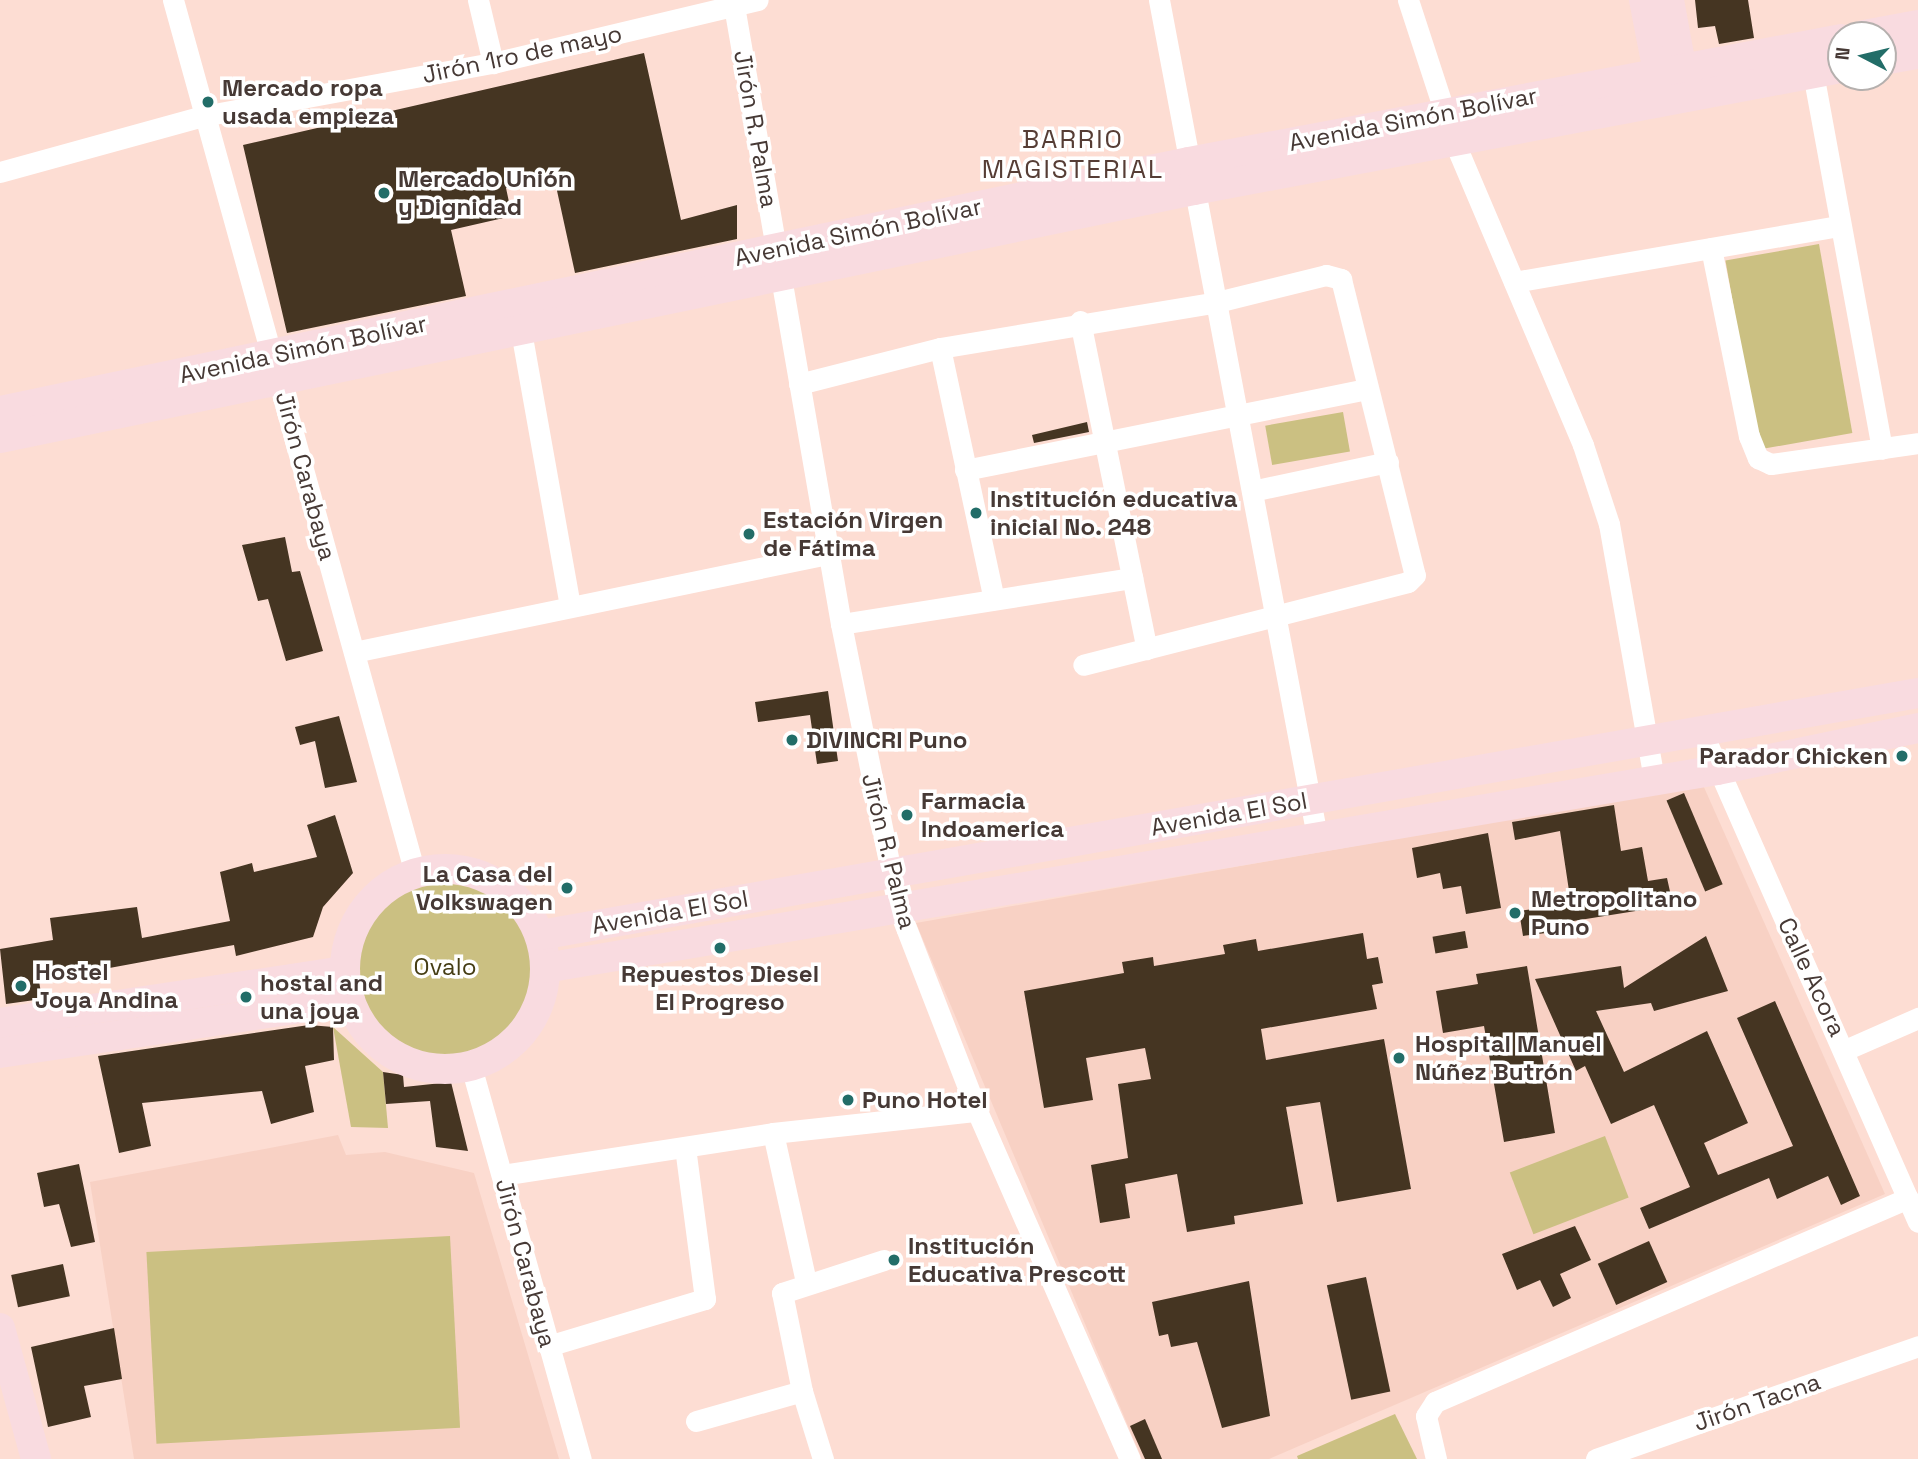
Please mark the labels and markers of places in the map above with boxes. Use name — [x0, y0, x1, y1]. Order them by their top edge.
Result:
place label: Mercado ropa usada empieza — [222, 74, 394, 130]
marker: Mercado ropa usada empieza — [200, 94, 216, 110]
place label: Mercado Unión y Dignidad — [398, 165, 573, 221]
marker: Mercado Unión y Dignidad — [376, 185, 392, 201]
place label: Institución educativa inicial No. 248 — [990, 485, 1238, 541]
marker: Institución educativa inicial No. 248 — [968, 505, 984, 521]
place label: Estación Virgen de Fátima — [763, 506, 943, 562]
marker: Estación Virgen de Fátima — [741, 526, 757, 542]
place label: DIVINCRI Puno — [806, 726, 967, 754]
marker: DIVINCRI Puno — [784, 732, 800, 748]
place label: Parador Chicken — [1699, 742, 1888, 770]
marker: Parador Chicken — [1894, 748, 1910, 764]
place label: Farmacia Indoamerica — [921, 787, 1064, 843]
marker: Farmacia Indoamerica — [899, 807, 915, 823]
place label: La Casa del Volkswagen — [416, 860, 553, 916]
marker: La Casa del Volkswagen — [559, 880, 575, 896]
place label: Metropolitano Puno — [1531, 885, 1697, 941]
marker: Metropolitano Puno — [1505, 903, 1525, 923]
marker: Repuestos Diesel El Progreso — [712, 940, 728, 956]
place label: Hostel Joya Andina — [35, 958, 179, 1014]
place label: Repuestos Diesel El Progreso — [621, 960, 819, 1016]
place label: hostal and una joya — [260, 969, 383, 1025]
marker: Hostel Joya Andina — [13, 978, 29, 994]
marker: hostal and una joya — [238, 989, 254, 1005]
place label: Hospital Manuel Núñez Butrón — [1415, 1030, 1602, 1086]
marker: Hospital Manuel Núñez Butrón — [1389, 1048, 1409, 1068]
place label: Puno Hotel — [862, 1086, 988, 1114]
marker: Puno Hotel — [840, 1092, 856, 1108]
place label: Institución Educativa Prescott — [908, 1232, 1126, 1288]
marker: Institución Educativa Prescott — [886, 1252, 902, 1268]

